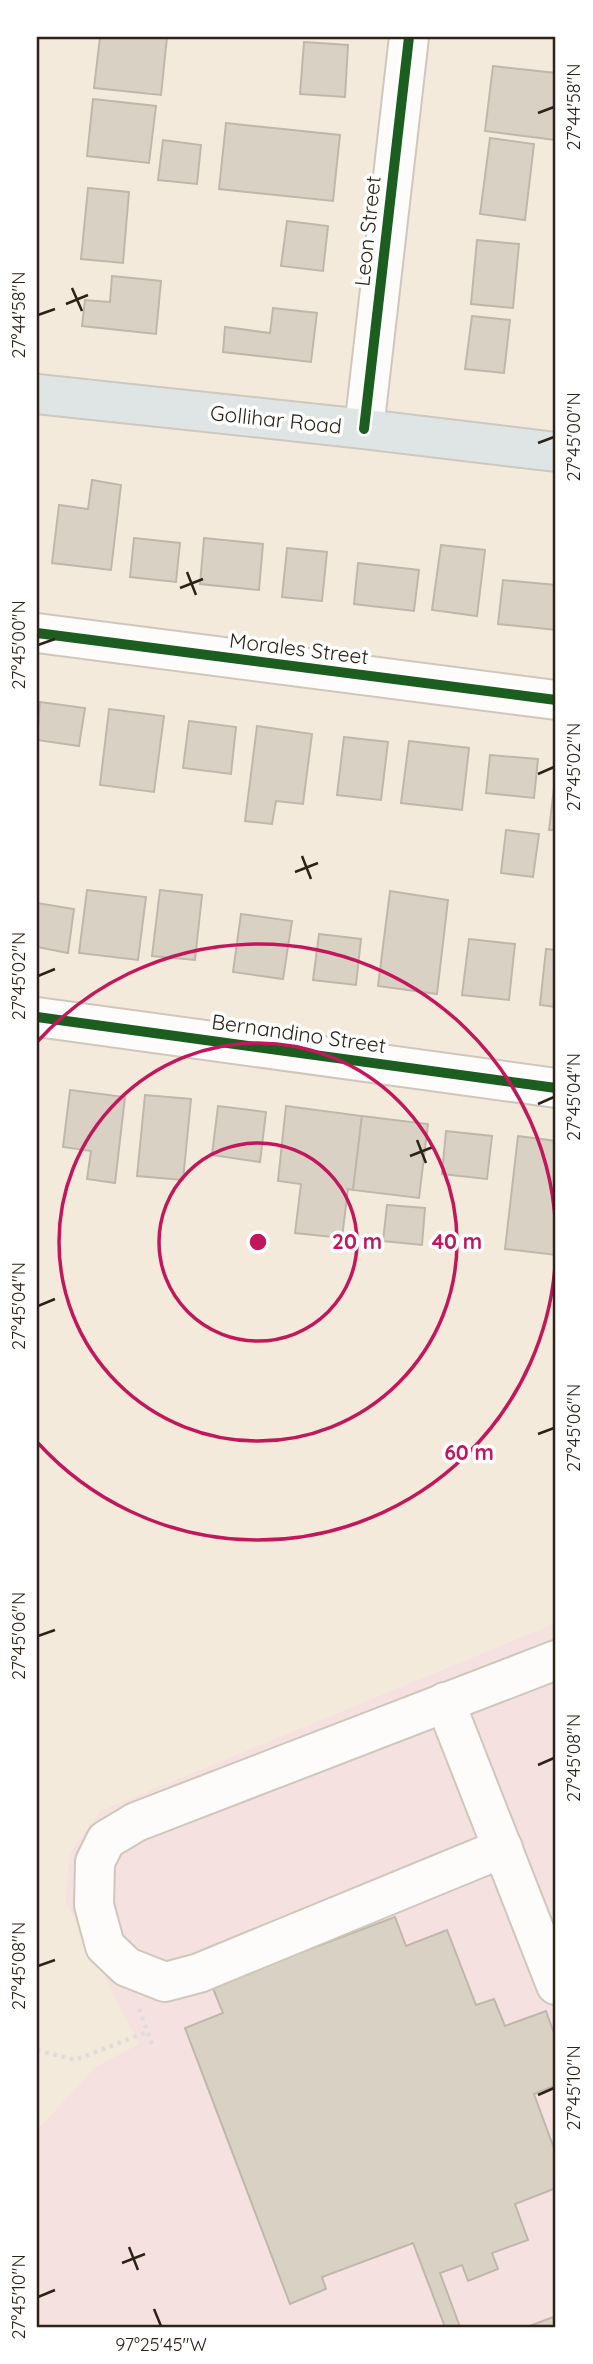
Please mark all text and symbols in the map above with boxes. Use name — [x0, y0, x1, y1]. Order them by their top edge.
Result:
text: 27°44'58"N — [562, 64, 585, 150]
street label: Leon Street — [348, 174, 386, 288]
text: 27°44'58"N — [7, 272, 30, 358]
text: 27°45'00"N — [562, 392, 585, 482]
street label: Gollihar Road — [209, 399, 343, 439]
text: 27°45'00"N — [7, 600, 30, 690]
street label: Morales Street — [228, 627, 370, 669]
text: 27°45'02"N — [562, 723, 585, 811]
text: 27°45'02"N — [7, 932, 30, 1020]
street label: Bernandino Street — [210, 1008, 388, 1058]
text: 27°45'04"N — [562, 1053, 585, 1141]
text: 20 m — [332, 1228, 382, 1254]
text: 40 m — [432, 1228, 482, 1254]
centre of rings — [246, 1230, 270, 1254]
text: 27°45'04"N — [7, 1262, 30, 1350]
text: 27°45'06"N — [562, 1384, 585, 1472]
text: 60 m — [444, 1439, 494, 1465]
text: 27°45'06"N — [7, 1592, 30, 1680]
text: 27°45'08"N — [562, 1714, 585, 1802]
text: 27°45'08"N — [7, 1922, 30, 2010]
text: 27°45'10"N — [562, 2045, 585, 2131]
text: 27°45'10"N — [7, 2254, 30, 2340]
text: 97°25'45"W — [115, 2333, 207, 2356]

